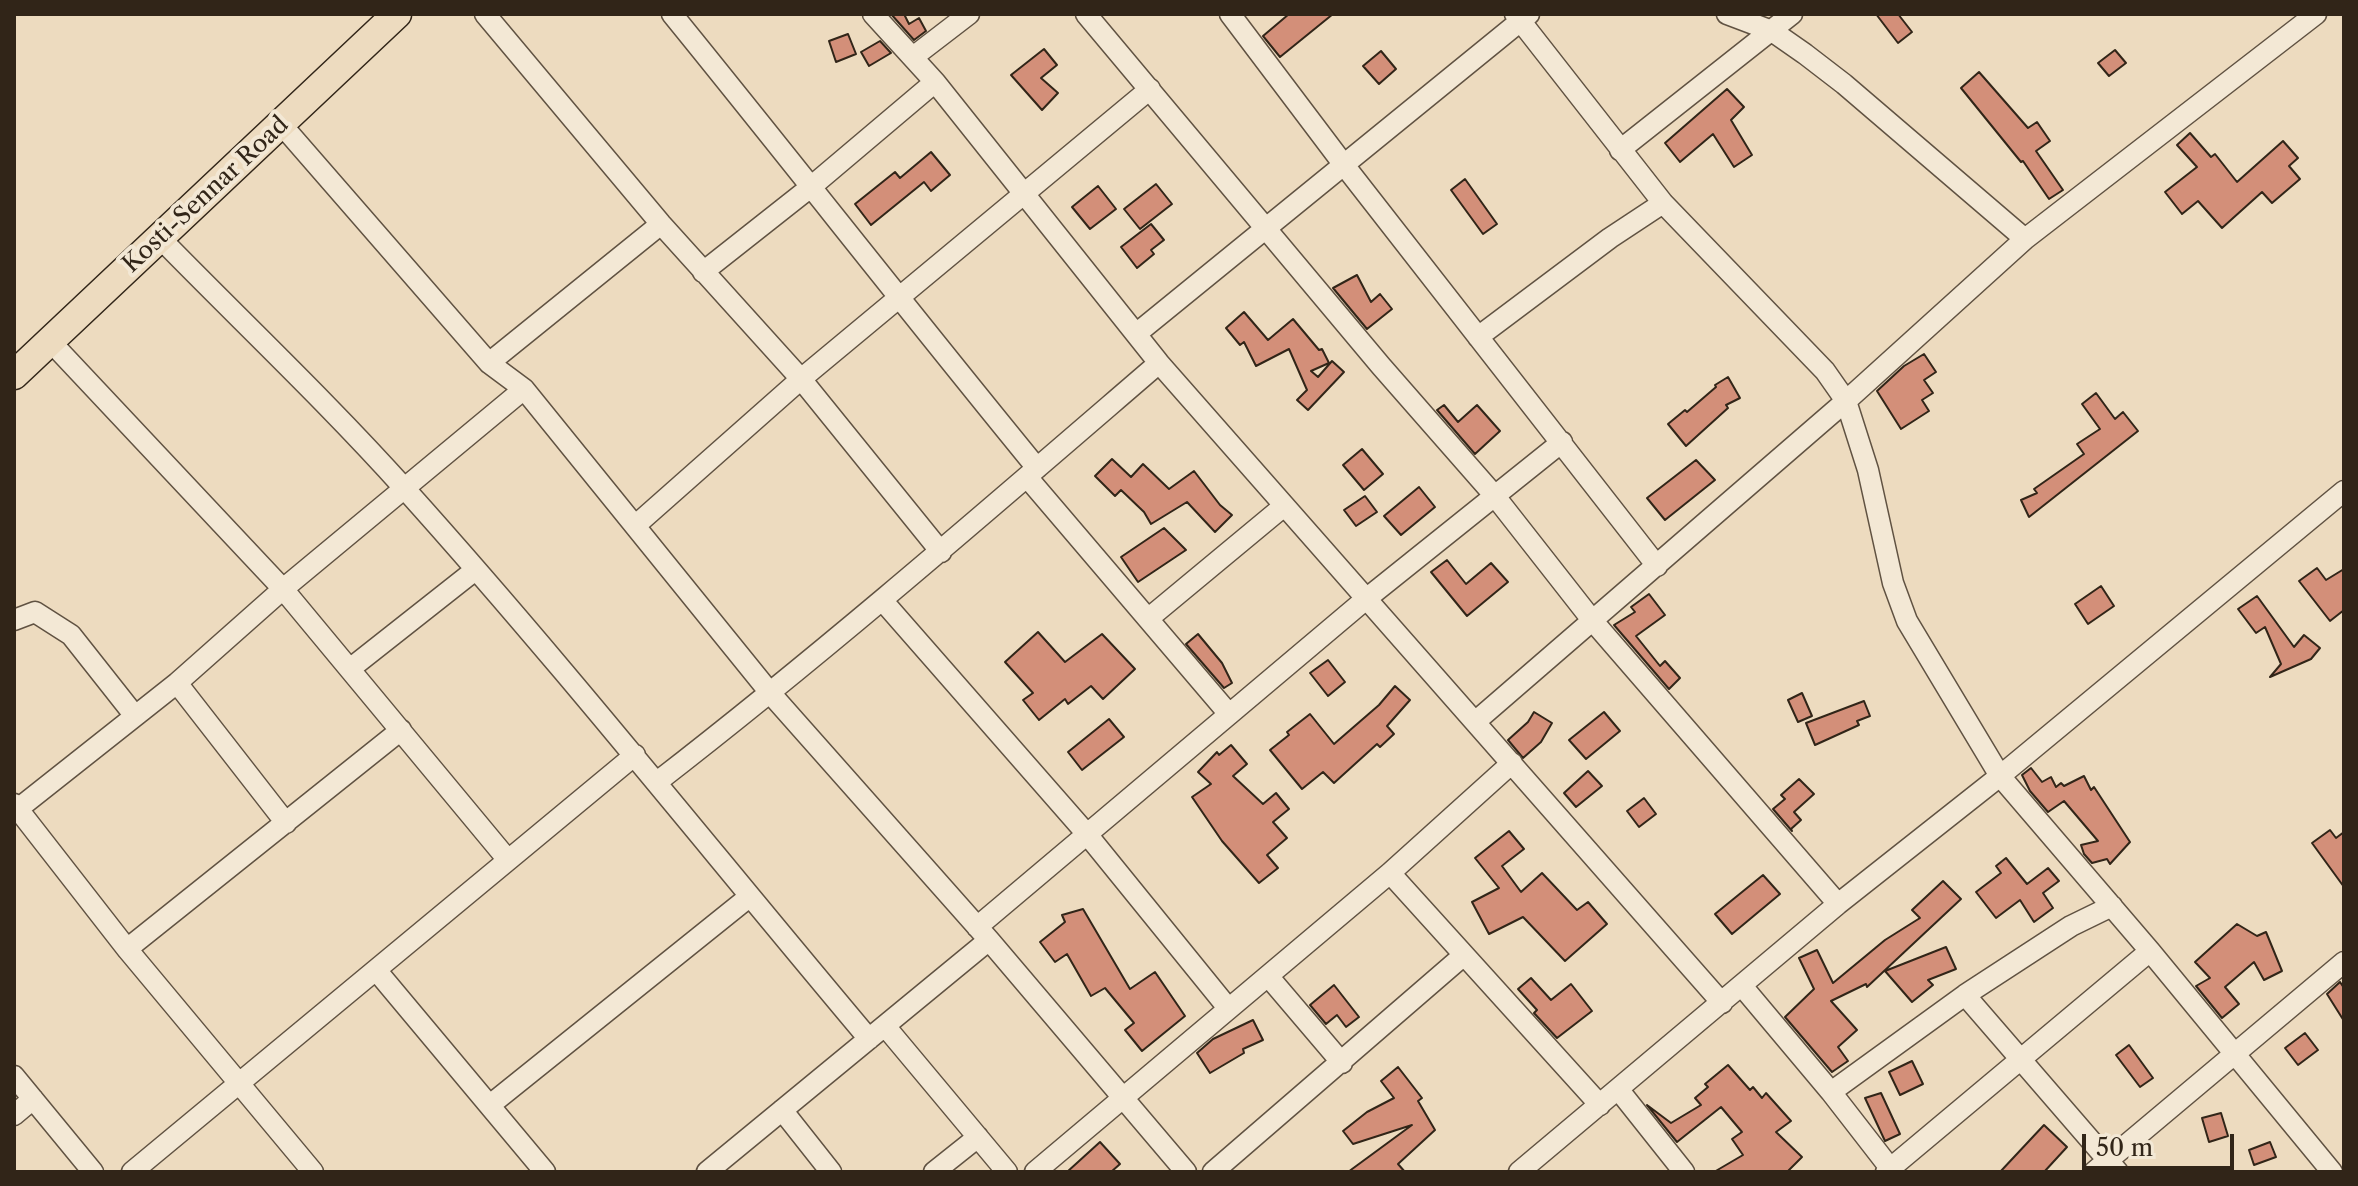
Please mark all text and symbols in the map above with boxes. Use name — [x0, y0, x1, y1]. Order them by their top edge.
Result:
street label: Kosti-Sennar Road — [117, 111, 295, 279]
scale bar — [2086, 1118, 2238, 1168]
text: 50 m — [2096, 1133, 2153, 1162]

